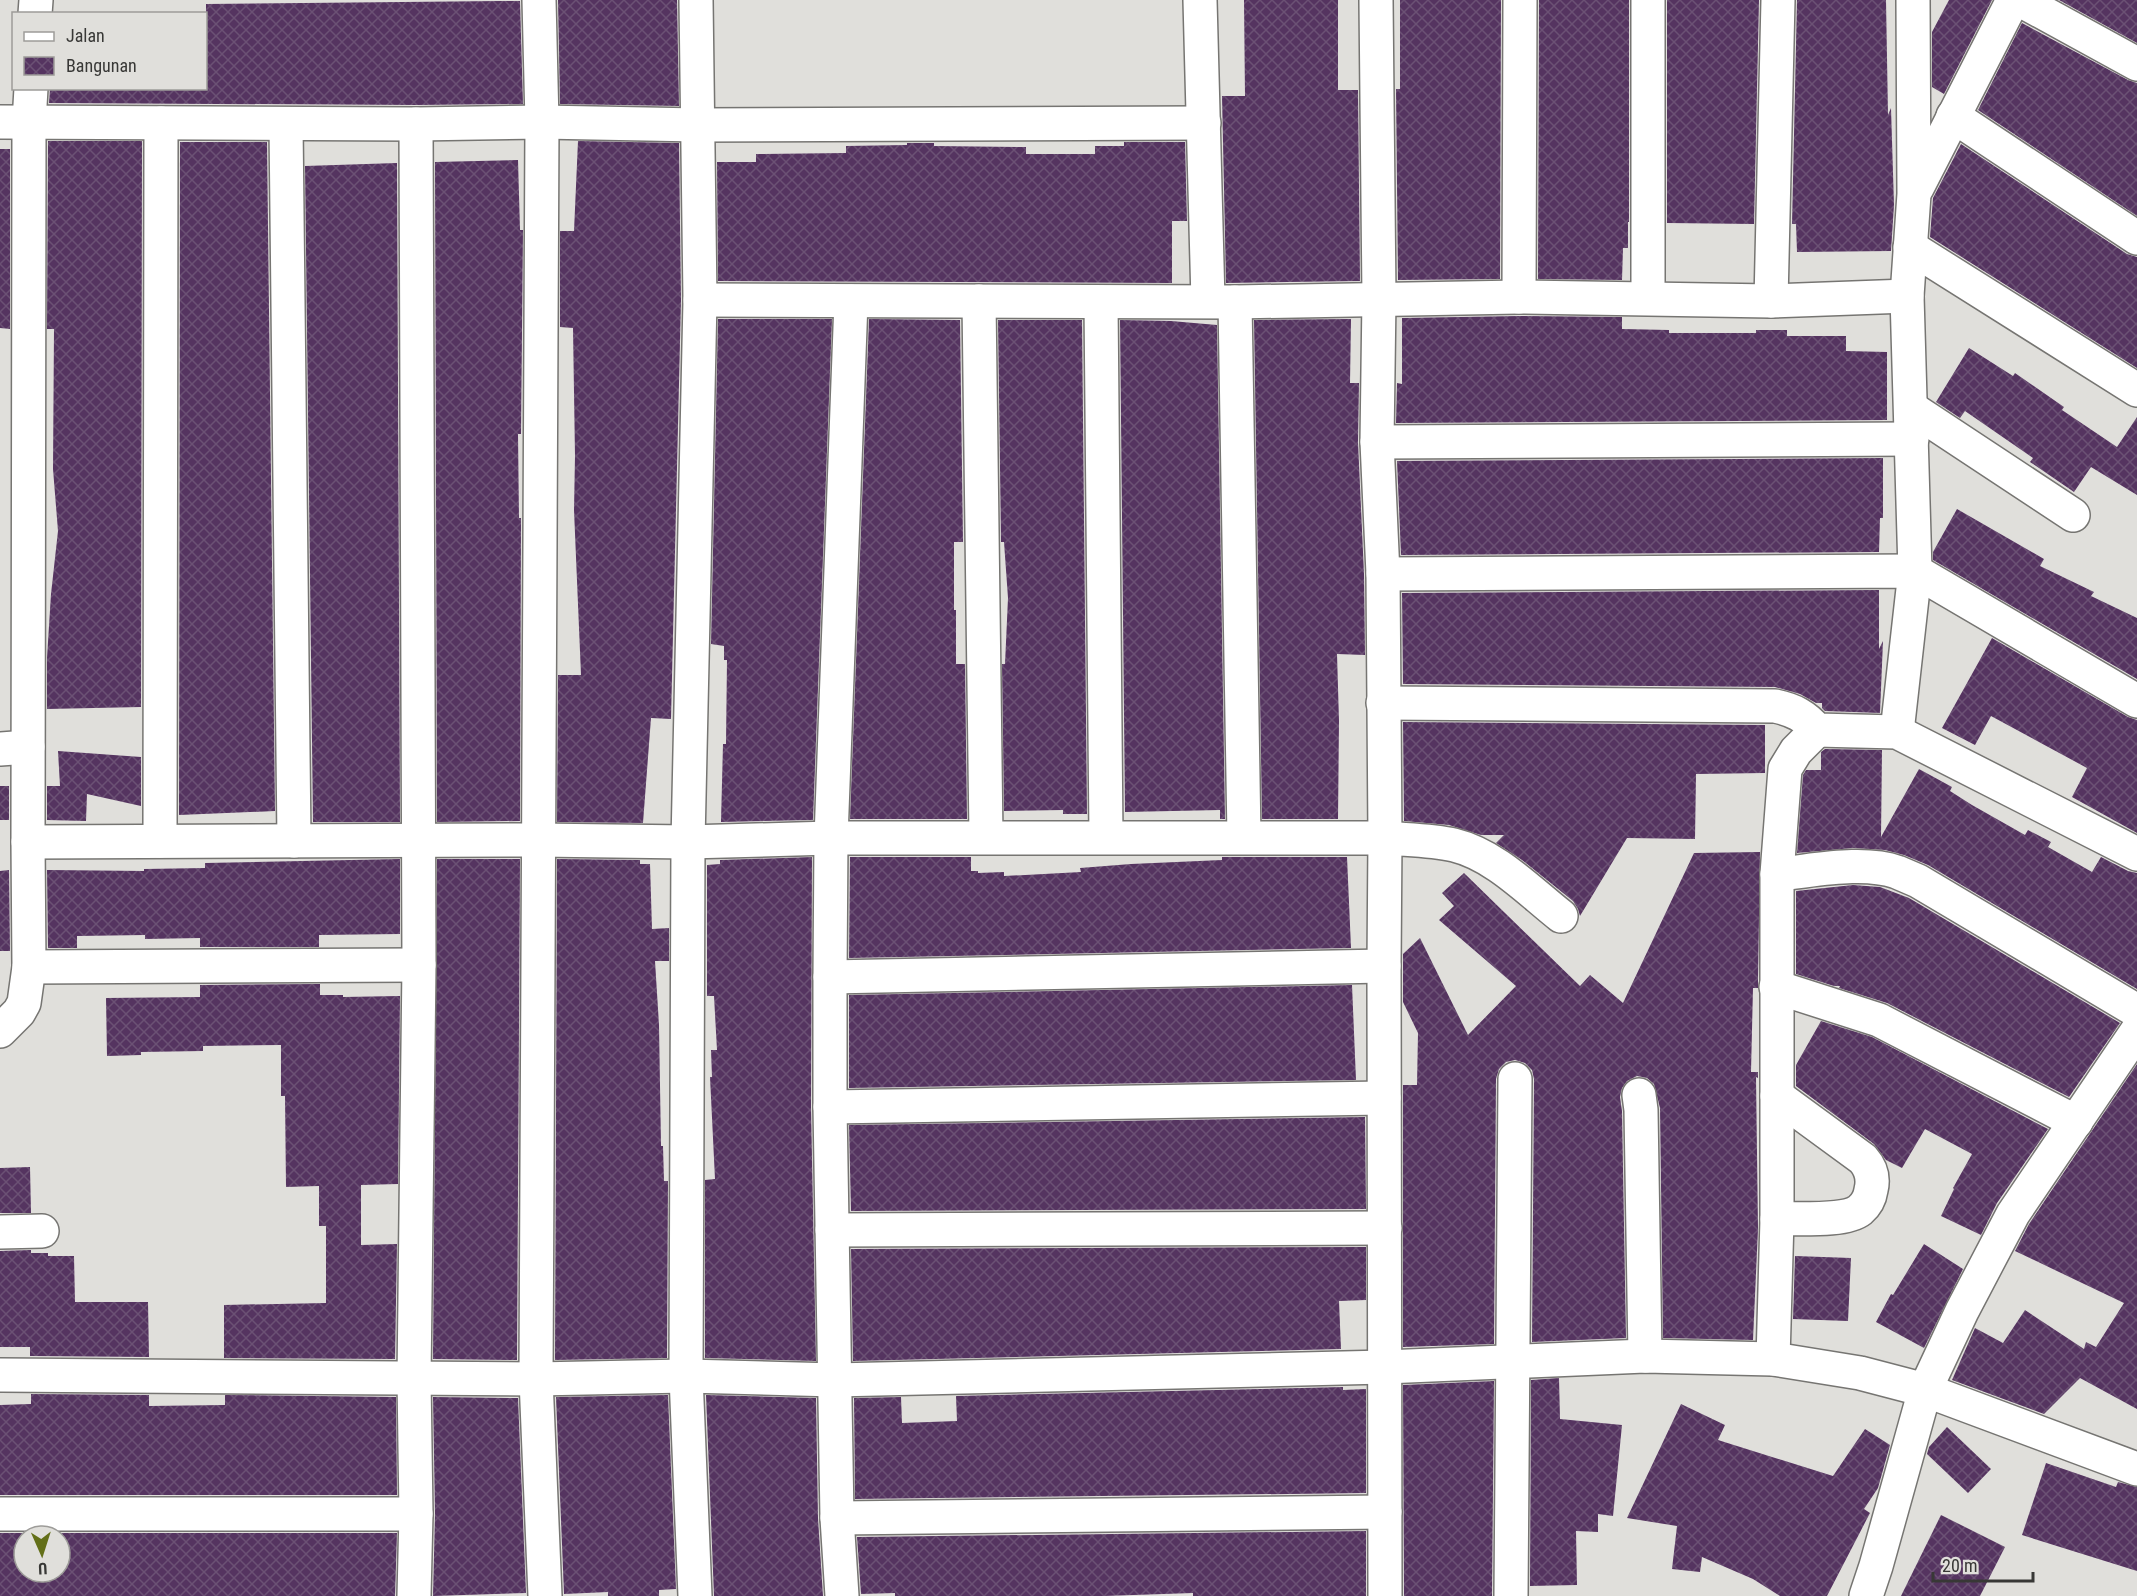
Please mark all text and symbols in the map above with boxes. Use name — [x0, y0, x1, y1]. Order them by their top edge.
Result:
legend — [12, 12, 207, 90]
text: Jalan — [66, 25, 105, 46]
text: Bangunan — [66, 55, 137, 76]
north arrow — [12, 1524, 72, 1584]
scale bar — [1933, 1545, 2034, 1583]
text: 20 m — [1942, 1555, 1977, 1576]
text: U — [38, 1559, 48, 1578]

